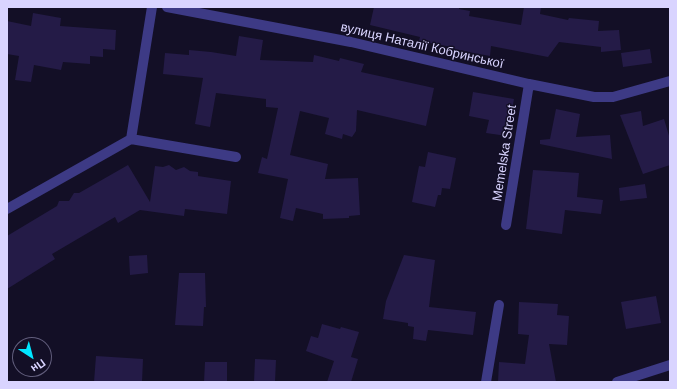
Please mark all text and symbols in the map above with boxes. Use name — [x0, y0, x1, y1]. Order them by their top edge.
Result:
street label: вулиця Наталії Кобринської — [339, 20, 505, 72]
street label: Memelska Street — [490, 104, 520, 202]
north arrow — [12, 337, 52, 377]
text: Пн — [29, 357, 48, 375]

